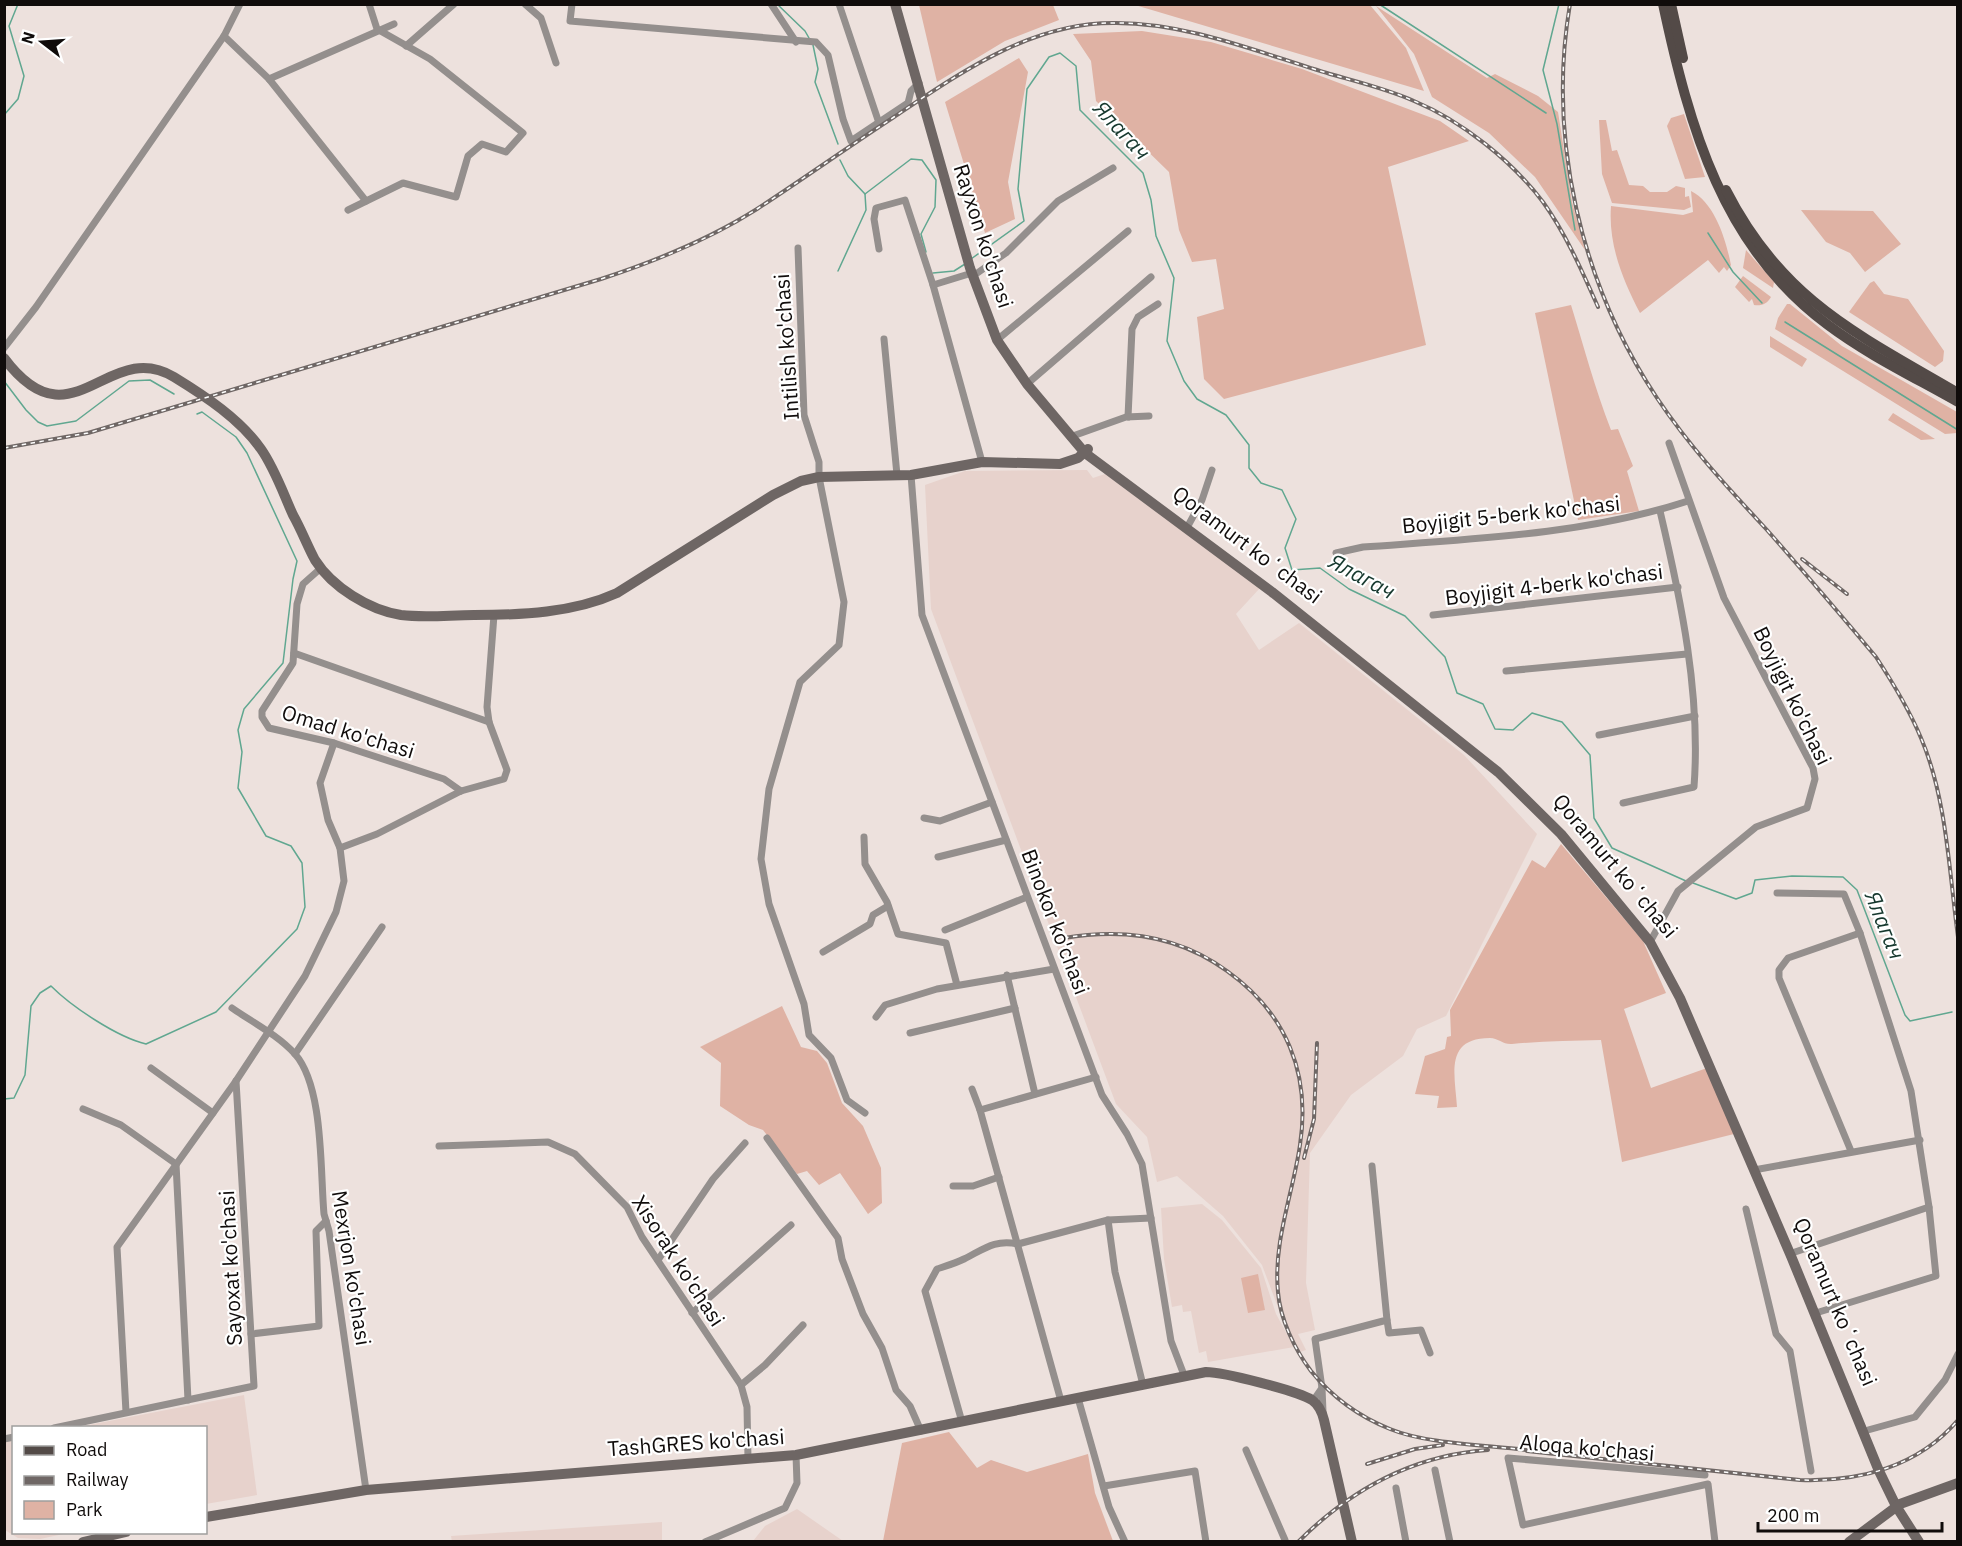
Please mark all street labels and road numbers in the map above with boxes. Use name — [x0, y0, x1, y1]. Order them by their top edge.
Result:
street label: Rayxon ko'chasi — [947, 160, 1020, 311]
street label: Intilish ko'chasi — [767, 273, 805, 421]
street label: Qoramurt koʻchasi — [1167, 479, 1328, 610]
street label: Boyjigit 5-berk ko'chasi — [1400, 489, 1621, 539]
street label: Boyjigit 4-berk ko'chasi — [1443, 557, 1664, 611]
street label: Boyjigit ko'chasi — [1747, 622, 1839, 770]
street label: Omad ko'chasi — [278, 698, 418, 765]
street label: Qoramurt koʻchasi — [1547, 787, 1684, 943]
street label: Binokor ko'chasi — [1015, 845, 1097, 998]
street label: Mexrjon ko'chasi — [326, 1188, 378, 1347]
street label: Sayoxat ko'chasi — [212, 1190, 248, 1346]
street label: Xisorak ko'chasi — [626, 1190, 732, 1331]
street label: Qoramurt koʻchasi — [1788, 1213, 1884, 1390]
street label: TashGRES ko'chasi — [607, 1422, 785, 1462]
street label: Aloqa ko'chasi — [1519, 1427, 1656, 1467]

